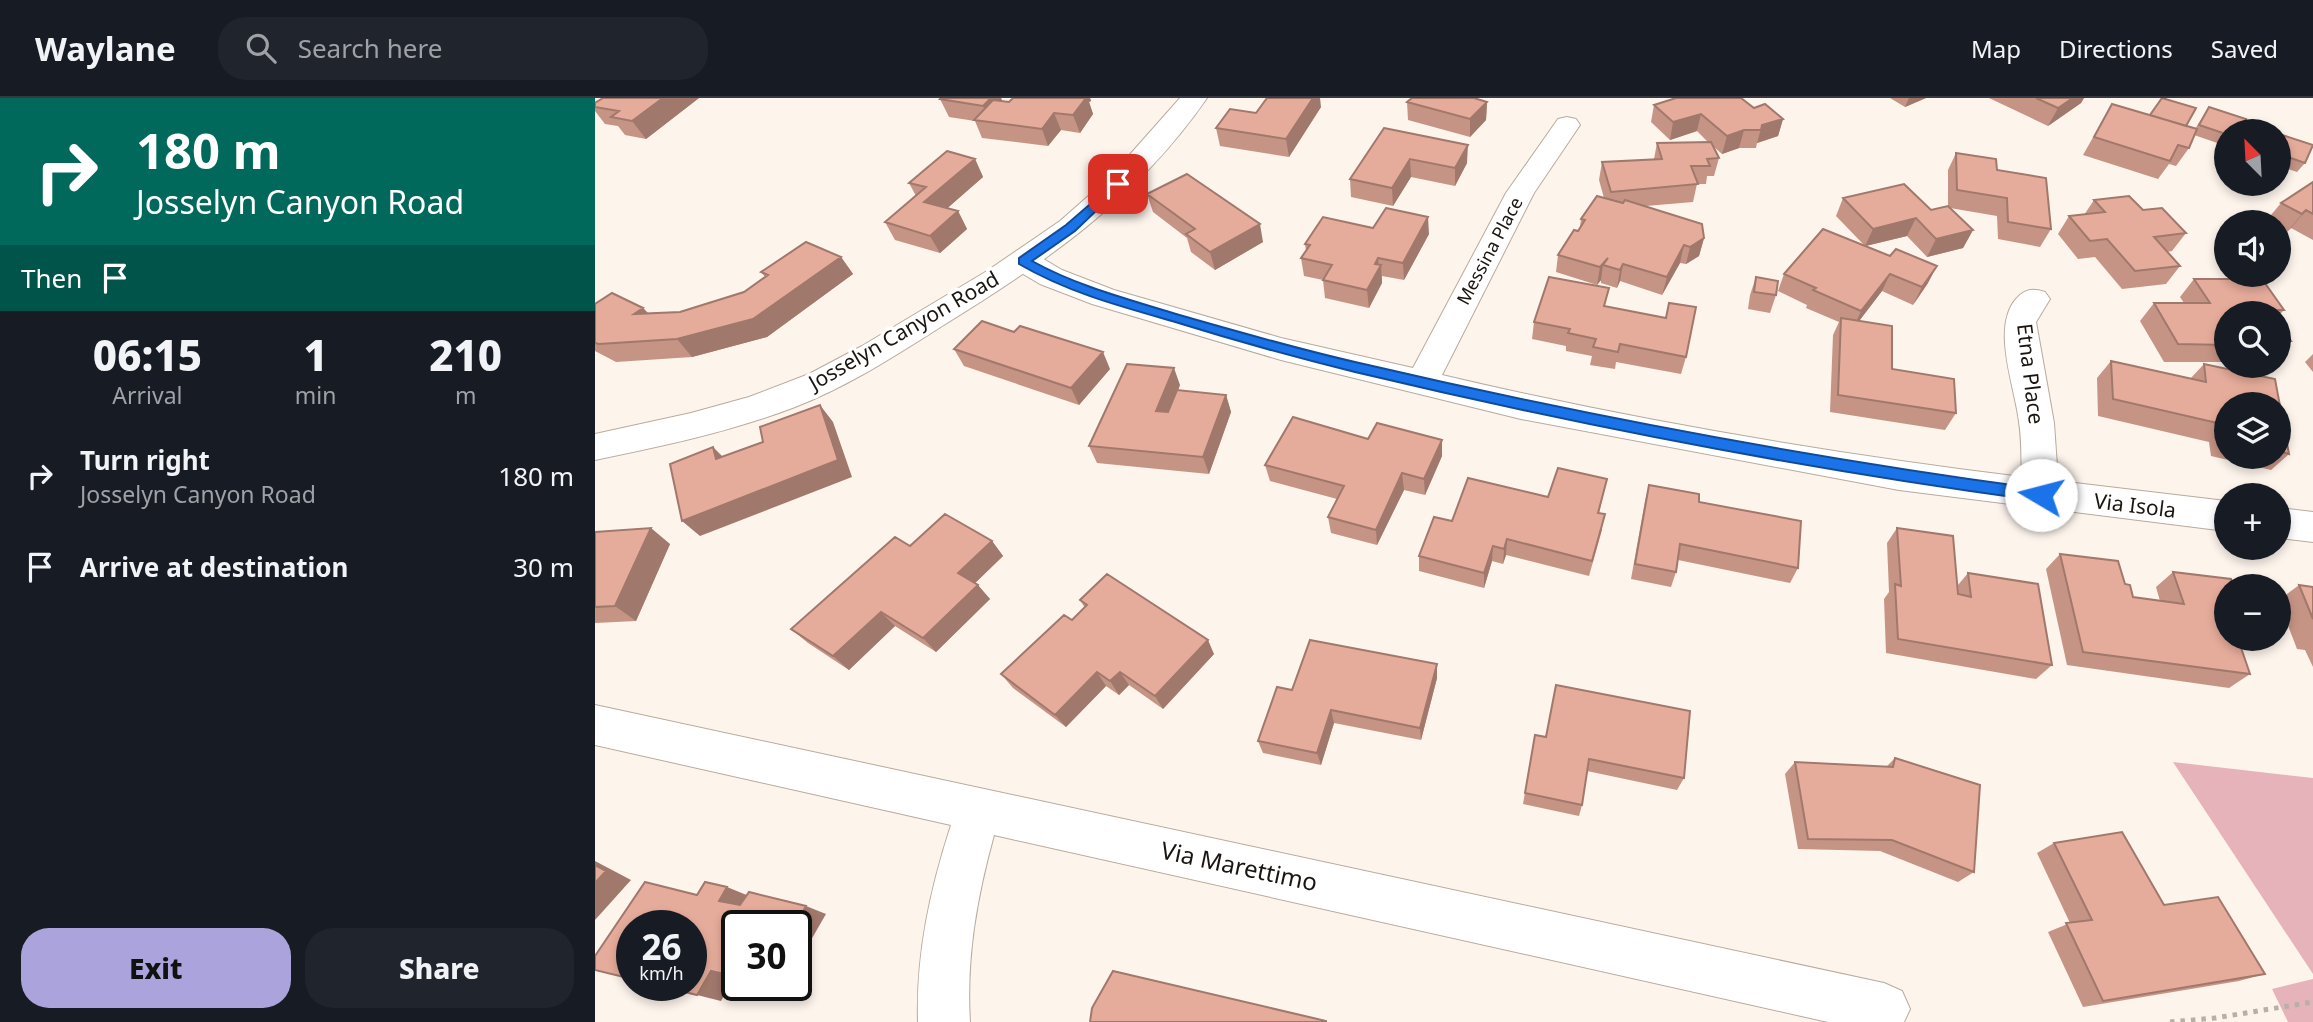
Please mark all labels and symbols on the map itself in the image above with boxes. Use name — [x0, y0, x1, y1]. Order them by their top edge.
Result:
north arrow — [2214, 119, 2291, 196]
pin — [1088, 154, 1148, 214]
street label: Messina Place — [1451, 192, 1528, 309]
street label: Josselyn Canyon Road — [802, 264, 1004, 397]
street label: Etna Place — [2011, 322, 2051, 426]
position arrow — [2004, 458, 2078, 532]
street label: Via Isola — [2093, 486, 2178, 524]
street label: Via Marettimo — [1158, 833, 1320, 898]
speed limit sign: 30 — [721, 910, 812, 1001]

